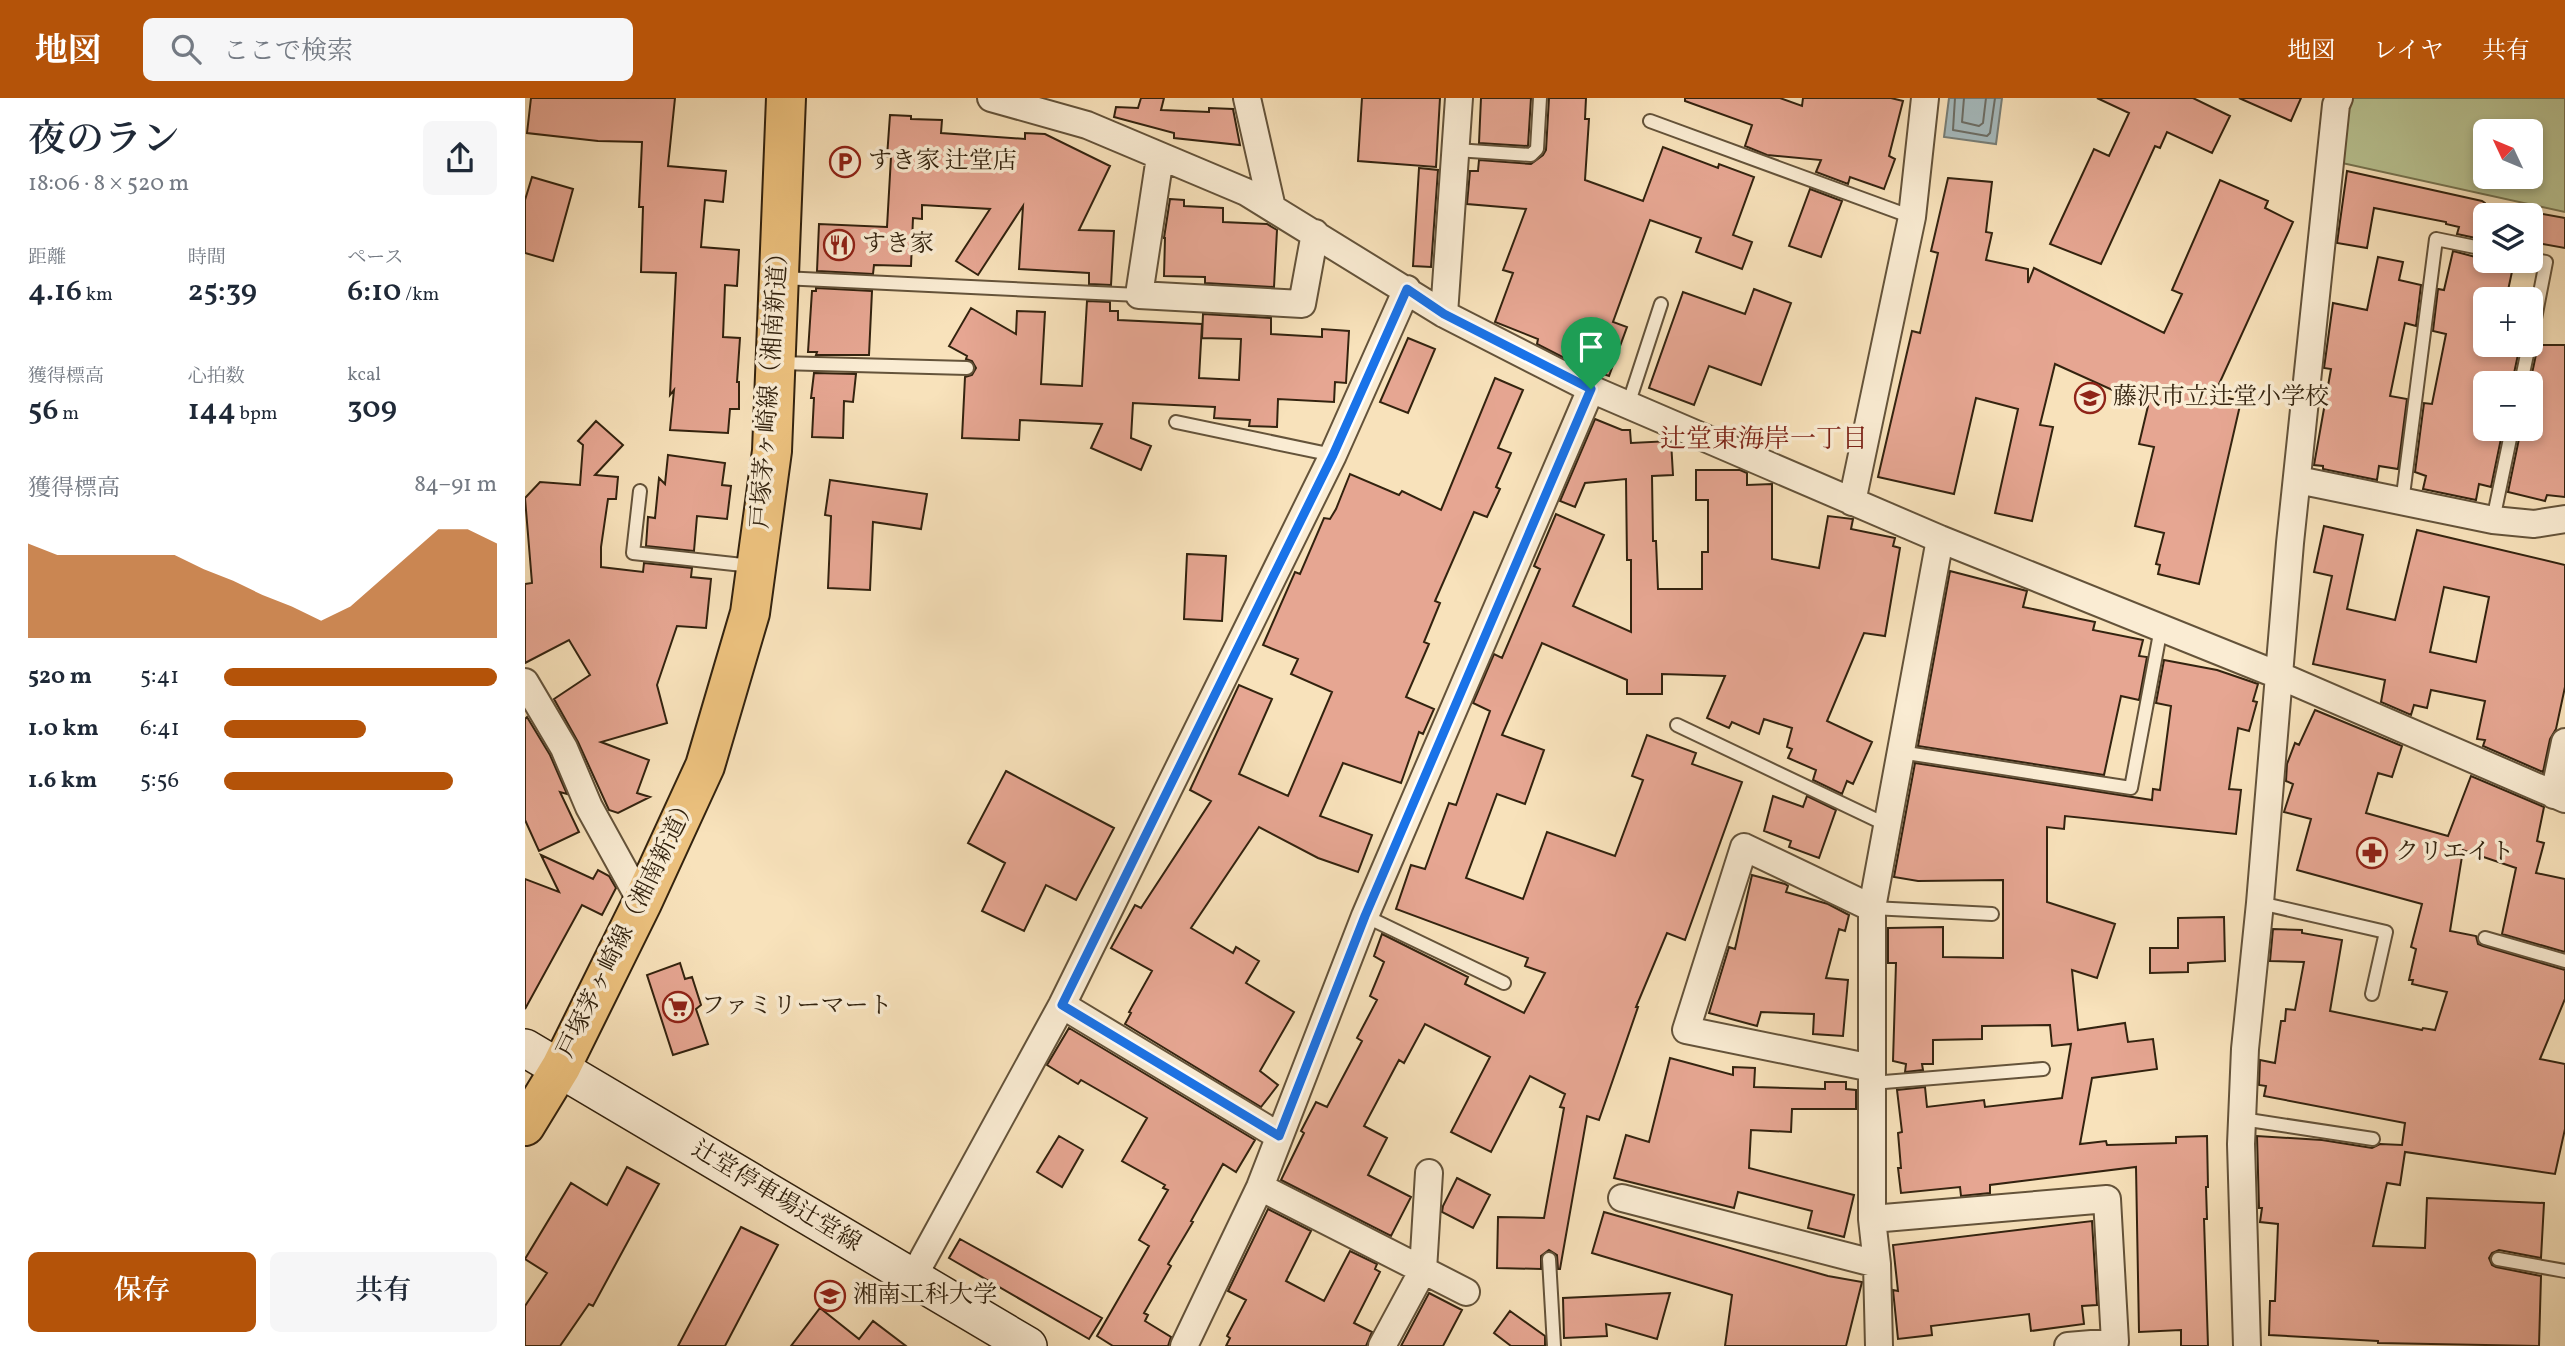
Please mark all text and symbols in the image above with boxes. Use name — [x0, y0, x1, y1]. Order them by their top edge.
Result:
search box — [143, 18, 633, 81]
text: 地図 — [35, 30, 101, 76]
icon: search — [167, 30, 205, 68]
text: ここで検索 — [223, 34, 353, 70]
text: 地図 — [2287, 35, 2335, 69]
text: レイヤ — [2373, 35, 2444, 69]
text: 共有 — [2482, 35, 2530, 69]
text: 夜のラン — [28, 115, 180, 168]
north arrow — [2473, 119, 2543, 189]
map controls — [2473, 119, 2543, 441]
button: share — [423, 121, 497, 195]
parking icon: すき家 辻堂店 — [828, 145, 862, 179]
place label: すき家 辻堂店 — [868, 145, 1017, 179]
text: 18:06 · 8 × 520 m — [28, 168, 189, 200]
button: layers — [2473, 203, 2543, 273]
restaurant icon: すき家 — [822, 228, 856, 262]
place label: すき家 — [862, 228, 934, 262]
street label: 戸塚茅ヶ崎線（湘南新道） — [744, 240, 798, 530]
text: 距離 — [28, 245, 66, 271]
text: 時間 — [188, 245, 226, 271]
text: ペース — [347, 245, 403, 271]
text: 4.16 — [28, 271, 82, 313]
text: 25:39 — [188, 271, 257, 313]
text: 6:10 — [347, 271, 401, 313]
text: km — [82, 282, 113, 308]
text: /km — [401, 282, 439, 308]
button: + — [2473, 287, 2543, 357]
pin — [1561, 317, 1621, 389]
icon: arrive — [1572, 328, 1610, 366]
text: kcal — [347, 362, 381, 388]
text: 獲得標高 — [28, 364, 104, 390]
text: 心拍数 — [188, 364, 245, 390]
button: − — [2473, 371, 2543, 441]
school or university icon: 藤沢市立辻堂小学校 — [2073, 381, 2107, 415]
place label: 藤沢市立辻堂小学校 — [2113, 381, 2329, 415]
text: 309 — [347, 388, 397, 430]
text: 56 — [28, 390, 58, 432]
text: 144 — [188, 390, 236, 432]
text: m — [58, 401, 79, 427]
text: bpm — [236, 401, 278, 427]
district label: 辻堂東海岸一丁目 — [1660, 422, 1868, 458]
text: 84–91 m — [414, 469, 497, 501]
text: 獲得標高 — [28, 473, 120, 505]
text: 520 m — [28, 661, 92, 693]
text: 5:41 — [140, 661, 179, 693]
text: 1.0 km — [28, 713, 99, 745]
text: 6:41 — [140, 713, 180, 745]
text: 1.6 km — [28, 765, 97, 797]
text: 5:56 — [140, 765, 179, 797]
street label: 戸塚茅ヶ崎線（湘南新道） — [550, 790, 706, 1064]
pharmacy icon: クリエイト — [2355, 836, 2389, 870]
place label: クリエイト — [2395, 836, 2515, 870]
supermarket icon: ファミリーマート — [661, 990, 695, 1024]
place label: ファミリーマート — [701, 990, 893, 1024]
street label: 辻堂停車場辻堂線 — [685, 1133, 867, 1261]
button: 保存 — [28, 1252, 256, 1332]
button: 共有 — [270, 1252, 497, 1332]
school or university icon: 湘南工科大学 — [813, 1279, 847, 1313]
place label: 湘南工科大学 — [853, 1279, 997, 1313]

